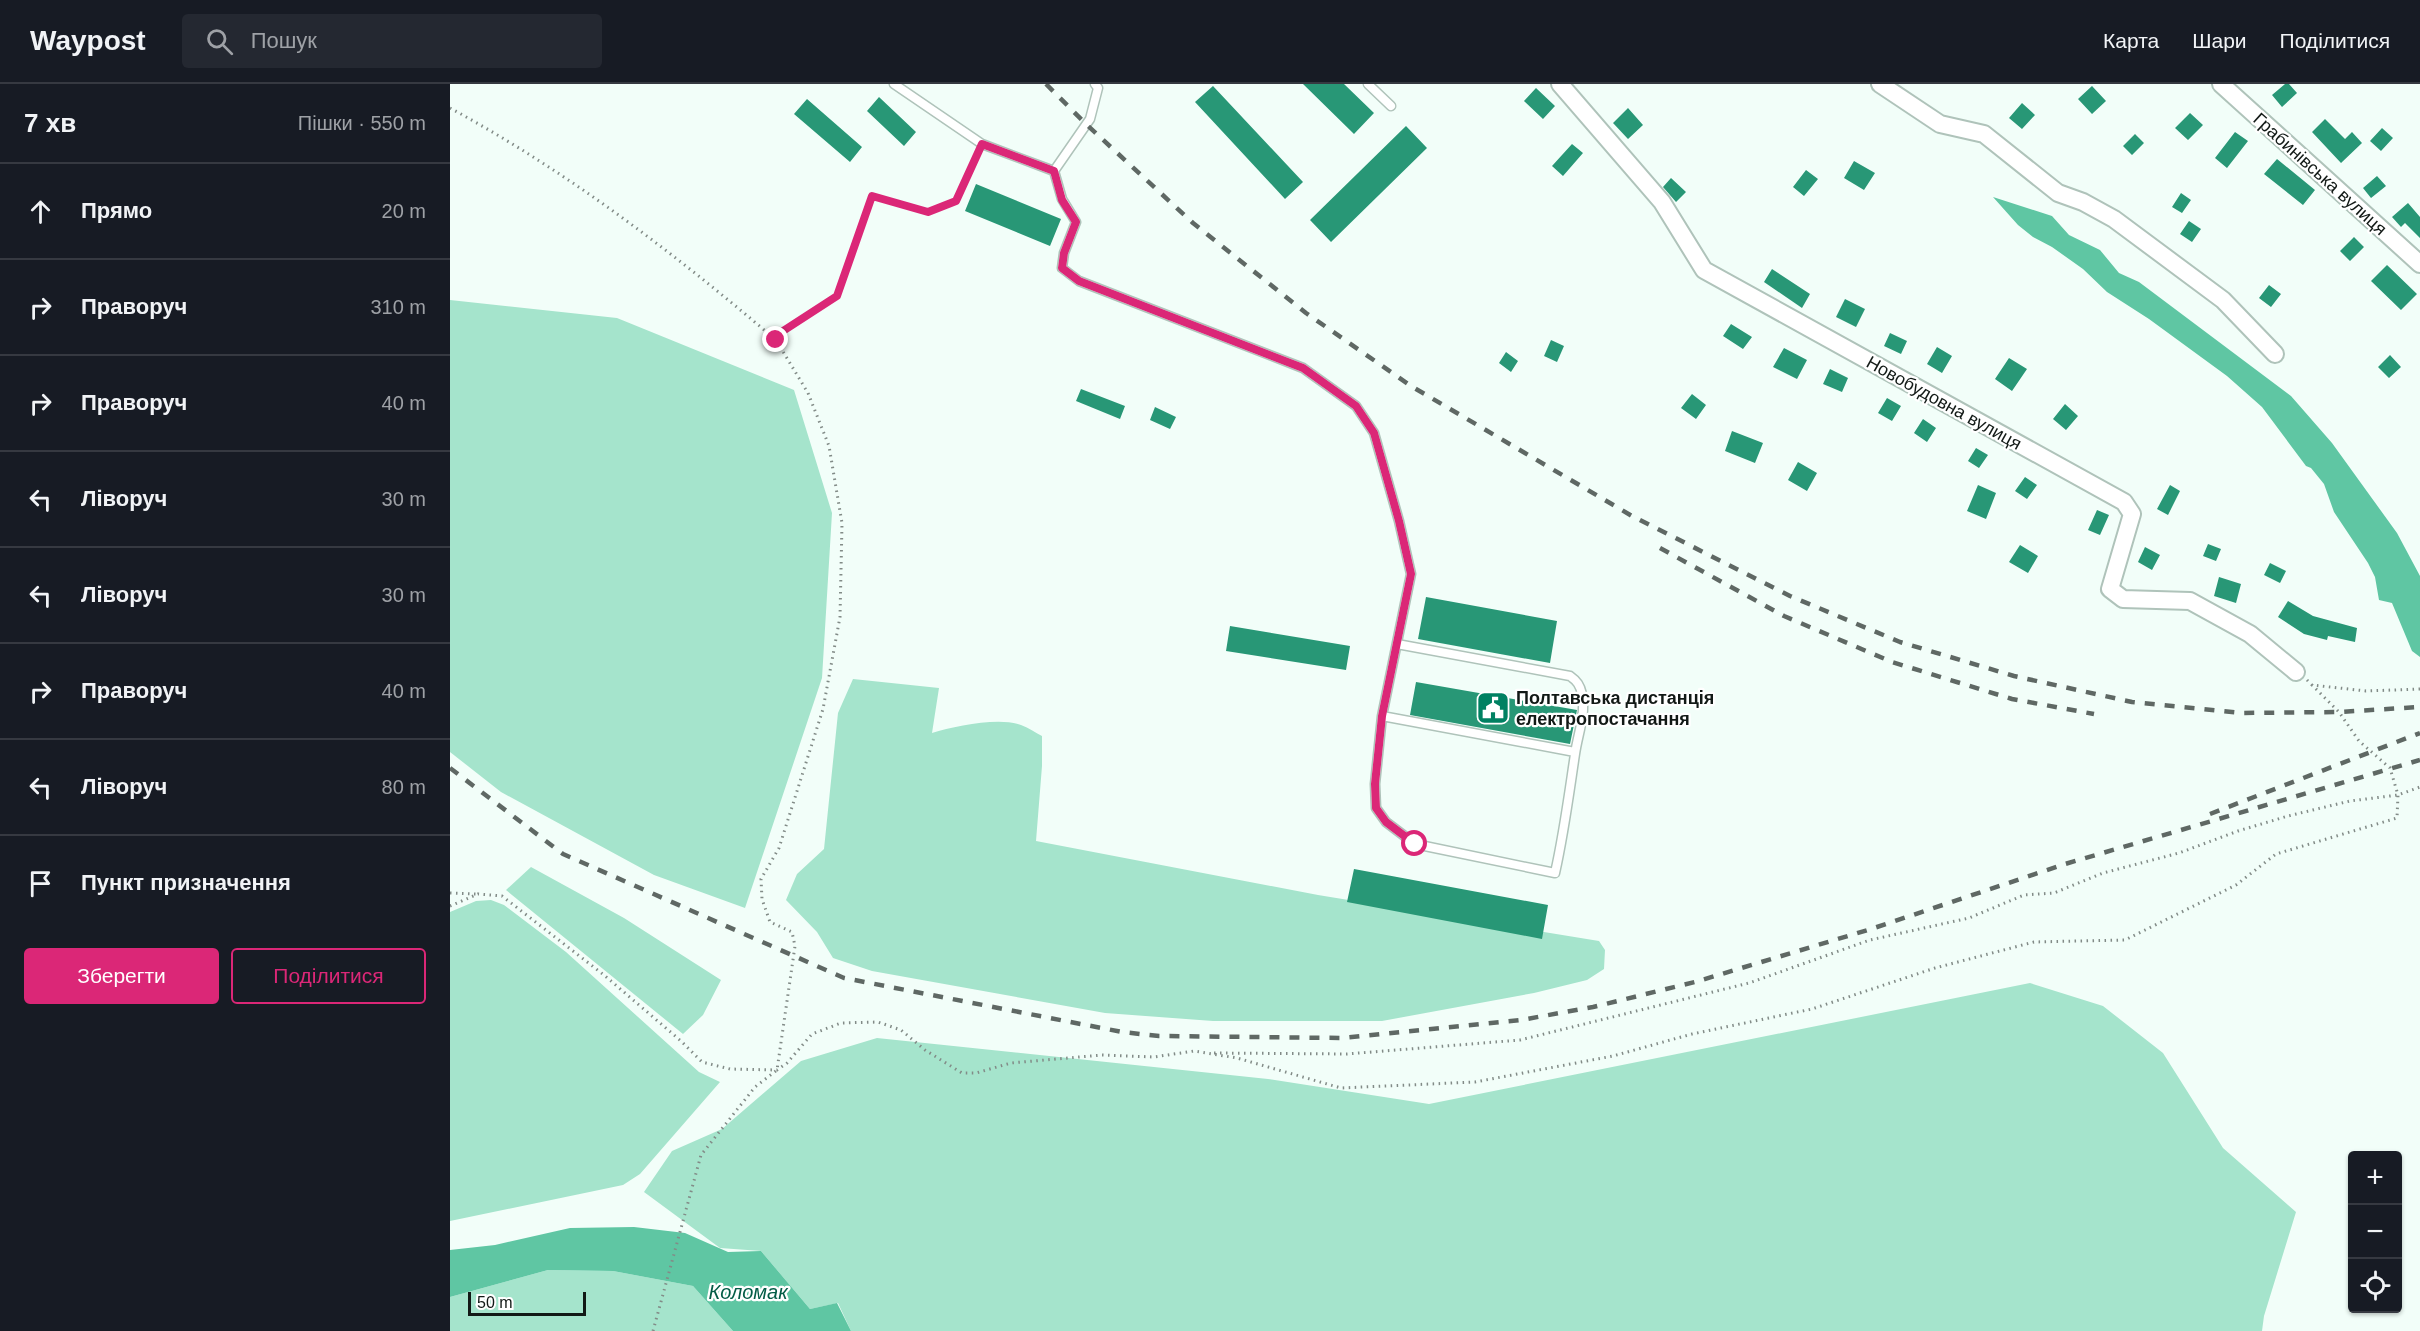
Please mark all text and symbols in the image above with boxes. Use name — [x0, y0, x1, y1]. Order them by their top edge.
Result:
search box — [182, 14, 602, 68]
text: Waypost — [30, 25, 146, 56]
icon: search — [203, 25, 236, 58]
text: Пошук — [251, 28, 317, 53]
text: Карта — [2103, 29, 2159, 52]
text: Шари — [2192, 29, 2247, 52]
text: Поділитися — [2280, 29, 2390, 52]
text: 7 хв — [24, 108, 76, 138]
street label: Грабинівська вулиця — [2249, 109, 2391, 239]
text: Пішки · 550 m — [298, 112, 426, 134]
icon: ahead — [24, 195, 57, 228]
text: Прямо — [81, 198, 152, 223]
text: 20 m — [382, 200, 426, 222]
icon: right — [24, 291, 57, 324]
text: Праворуч — [81, 294, 187, 319]
text: 310 m — [370, 296, 426, 318]
route end — [762, 326, 788, 352]
street label: Новобудовна вулиця — [1863, 352, 2025, 454]
icon: right — [24, 387, 57, 420]
text: Праворуч — [81, 390, 187, 415]
text: 40 m — [382, 392, 426, 414]
icon: left — [24, 483, 57, 516]
text: Ліворуч — [81, 486, 167, 511]
text: 30 m — [382, 488, 426, 510]
icon: left — [24, 579, 57, 612]
text: Ліворуч — [81, 582, 167, 607]
text: 30 m — [382, 584, 426, 606]
icon: right — [24, 675, 57, 708]
text: Праворуч — [81, 678, 187, 703]
text: 40 m — [382, 680, 426, 702]
place label: Полтавська дистанція електропостачання — [1516, 688, 1714, 729]
public building icon: Полтавська дистанція електропостачання — [1475, 690, 1511, 726]
icon: left — [24, 771, 57, 804]
text: Ліворуч — [81, 774, 167, 799]
text: 80 m — [382, 776, 426, 798]
route start — [1401, 830, 1427, 856]
icon: arrive — [24, 867, 57, 900]
text: Пункт призначення — [81, 870, 291, 895]
button: Зберегти — [24, 948, 219, 1004]
button: Поділитися — [231, 948, 426, 1004]
map controls — [2348, 1151, 2402, 1313]
button: + — [2348, 1151, 2402, 1205]
button: − — [2348, 1205, 2402, 1259]
button: locate — [2348, 1259, 2402, 1313]
water label: Коломак — [708, 1281, 789, 1303]
scale bar — [468, 1289, 586, 1316]
text: 50 m — [477, 1294, 513, 1311]

